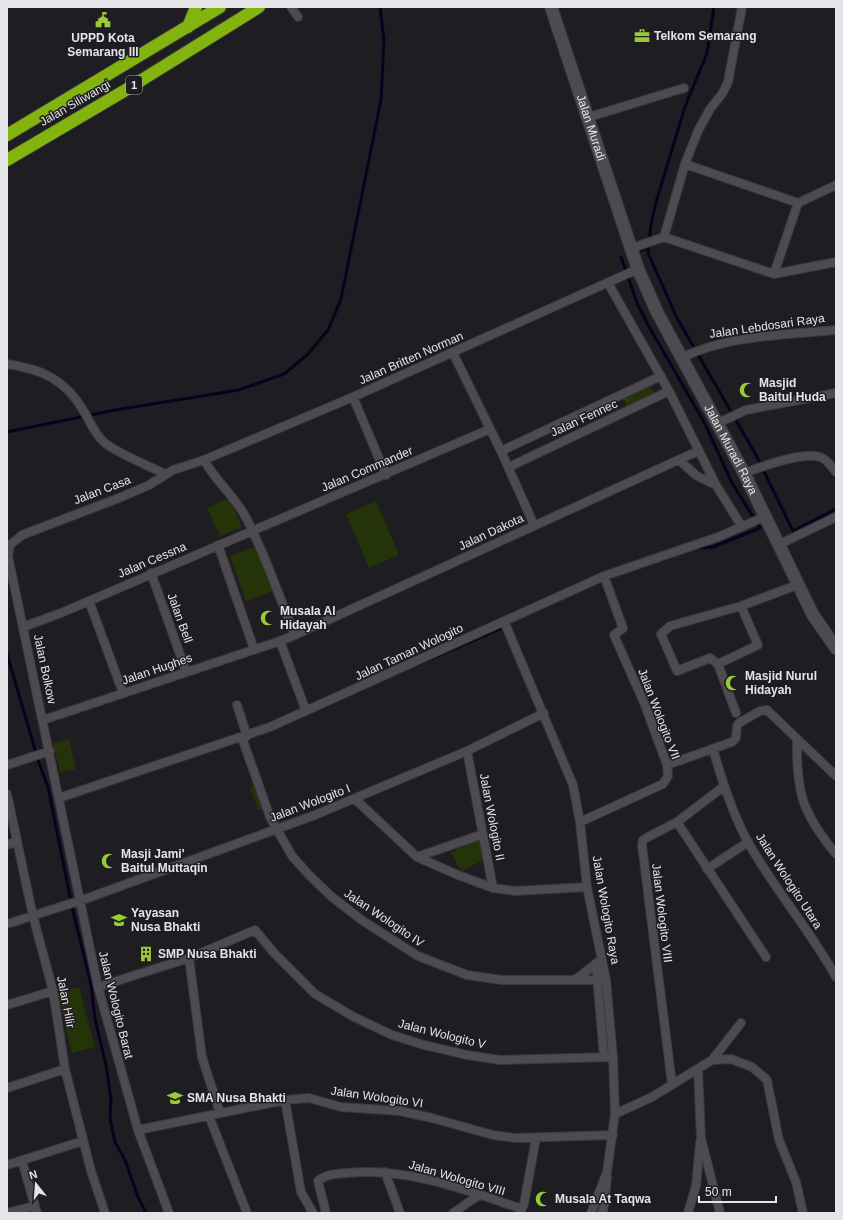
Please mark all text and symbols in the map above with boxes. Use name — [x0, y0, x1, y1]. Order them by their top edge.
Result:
public building icon: UPPD Kota Semarang III — [94, 11, 112, 29]
office icon: Telkom Semarang — [633, 27, 651, 45]
place label: Telkom Semarang — [654, 29, 756, 43]
place label: UPPD Kota Semarang III — [67, 31, 139, 59]
road number: 1 — [126, 76, 142, 94]
street label: Jalan Siliwangi — [37, 77, 113, 129]
street label: Jalan Muradi — [574, 93, 609, 162]
street label: Jalan Lebdosari Raya — [709, 311, 826, 341]
street label: Jalan Britten Norman — [357, 329, 465, 387]
place label: Masjid Baitul Huda — [759, 376, 826, 404]
mosque icon: Masjid Baitul Huda — [738, 381, 756, 399]
street label: Jalan Fennec — [548, 396, 620, 440]
street label: Jalan Muradi Raya — [701, 402, 760, 497]
street label: Jalan Commander — [319, 443, 415, 495]
street label: Jalan Casa — [71, 473, 133, 507]
street label: Jalan Dakota — [456, 511, 526, 553]
street label: Jalan Cessna — [116, 539, 188, 581]
street label: Jalan Bell — [165, 591, 195, 645]
place label: Musala Al Hidayah — [280, 604, 336, 632]
mosque icon: Musala Al Hidayah — [259, 609, 277, 627]
street label: Jalan Taman Wologito — [353, 621, 466, 683]
street label: Jalan Bolkow — [31, 633, 59, 705]
street label: Jalan Hughes — [120, 650, 194, 688]
street label: Jalan Wologito VII — [635, 666, 683, 762]
place label: Masjid Nurul Hidayah — [745, 669, 817, 697]
mosque icon: Masjid Nurul Hidayah — [724, 674, 742, 692]
street label: Jalan Wologito II — [477, 772, 507, 862]
street label: Jalan Wologito I — [268, 781, 352, 825]
street label: Jalan Wologito Utara — [753, 831, 825, 932]
place label: Masji Jami' Baitul Muttaqin — [121, 847, 208, 875]
mosque icon: Masji Jami' Baitul Muttaqin — [100, 852, 118, 870]
street label: Jalan Wologito Raya — [590, 855, 622, 966]
street label: Jalan Wologito VIII — [649, 863, 675, 963]
street label: Jalan Wologito IV — [341, 886, 427, 950]
place label: Yayasan Nusa Bhakti — [131, 906, 200, 934]
school or university icon: Yayasan Nusa Bhakti — [110, 911, 128, 929]
building icon: SMP Nusa Bhakti — [137, 945, 155, 963]
place label: SMP Nusa Bhakti — [158, 947, 256, 961]
street label: Jalan Wologito Barat — [96, 950, 136, 1061]
street label: Jalan Hilir — [54, 975, 78, 1029]
street label: Jalan Wologito V — [397, 1016, 487, 1052]
street label: Jalan Wologito VI — [330, 1084, 424, 1110]
school or university icon: SMA Nusa Bhakti — [166, 1089, 184, 1107]
place label: SMA Nusa Bhakti — [187, 1091, 286, 1105]
street label: Jalan Wologito VIII — [407, 1158, 507, 1198]
north arrow — [16, 1164, 56, 1204]
text: N — [28, 1168, 39, 1181]
scale bar — [699, 1178, 776, 1204]
text: 50 m — [705, 1185, 732, 1199]
mosque icon: Musala At Taqwa — [534, 1190, 552, 1208]
place label: Musala At Taqwa — [555, 1192, 651, 1206]

